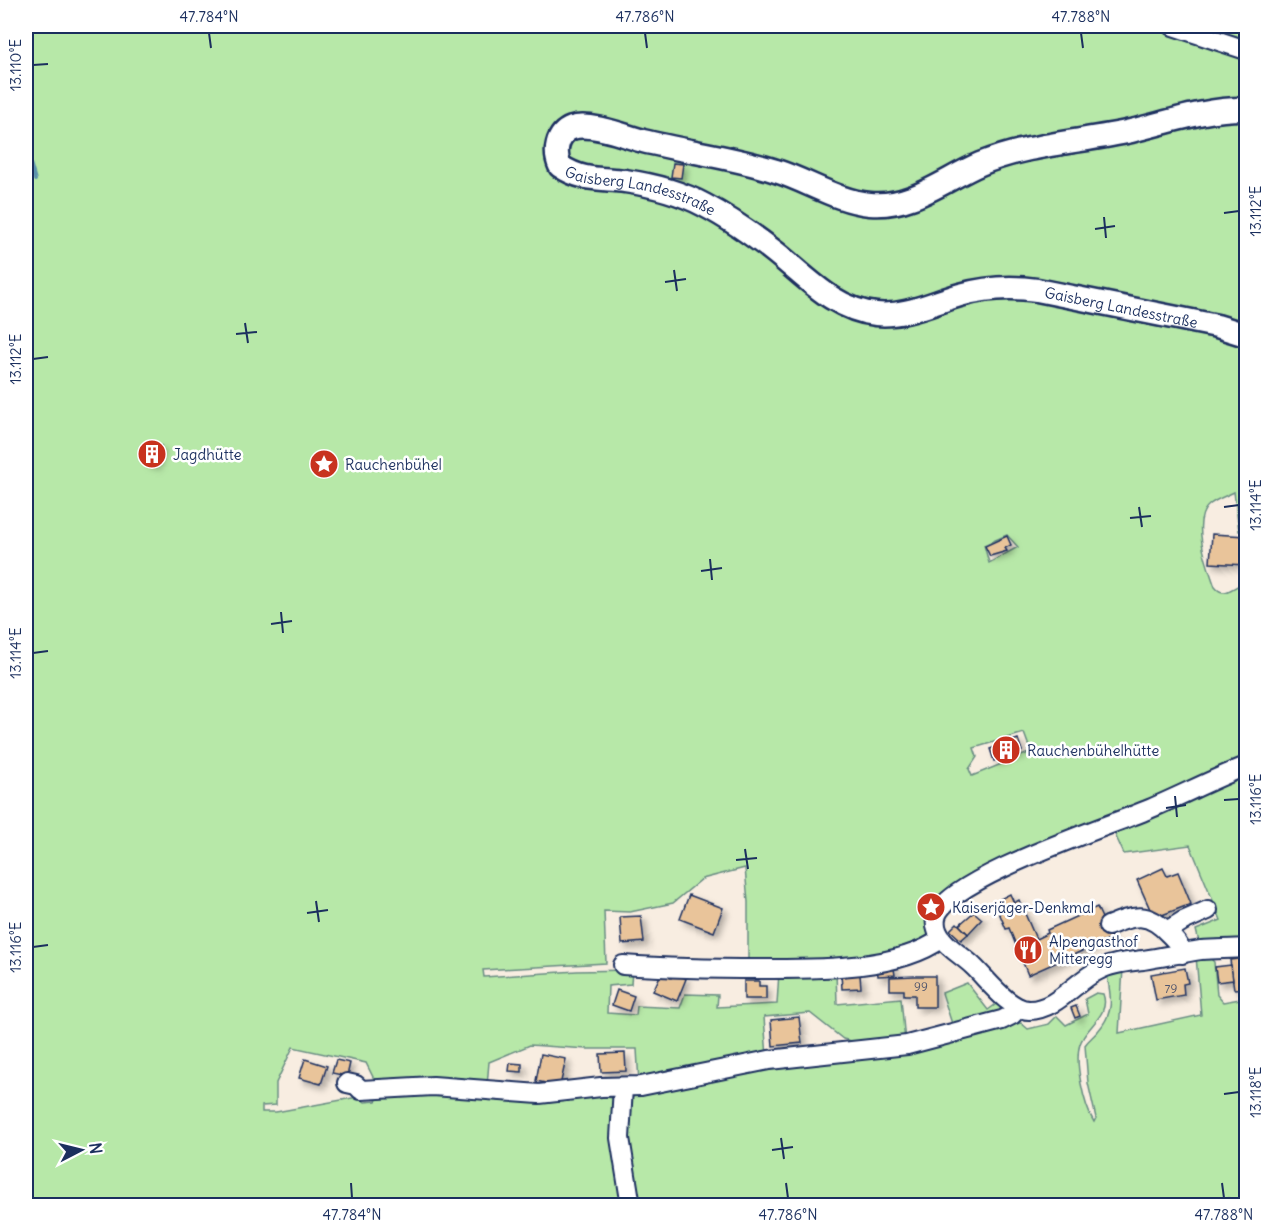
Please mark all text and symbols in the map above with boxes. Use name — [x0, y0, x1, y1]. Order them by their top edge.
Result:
text: 47.784°N — [179, 7, 239, 26]
text: 47.786°N — [616, 7, 675, 26]
text: 47.788°N — [1052, 7, 1110, 26]
text: 13.110°E — [6, 39, 25, 91]
street label: Gaisberg Landesstraße — [562, 161, 719, 219]
text: 13.112°E — [1246, 185, 1265, 236]
street label: Gaisberg Landesstraße — [1043, 282, 1200, 331]
text: 13.112°E — [6, 333, 25, 384]
building icon: Jagdhütte — [136, 438, 168, 470]
place label: Jagdhütte — [173, 445, 242, 464]
place icon: Rauchenbühel — [308, 448, 340, 480]
place label: Rauchenbühel — [345, 455, 442, 474]
text: 13.114°E — [1246, 479, 1265, 531]
text: 13.114°E — [6, 627, 25, 679]
building icon: Rauchenbühelhütte — [990, 734, 1022, 766]
place label: Rauchenbühelhütte — [1027, 741, 1159, 760]
text: 13.116°E — [1246, 773, 1265, 825]
place icon: Kaiserjäger-Denkmal — [915, 891, 947, 923]
place label: Kaiserjäger-Denkmal — [952, 898, 1094, 917]
text: 13.116°E — [6, 921, 25, 973]
place label: Alpengasthof Mitteregg — [1049, 932, 1139, 968]
restaurant icon: Alpengasthof Mitteregg — [1012, 934, 1044, 966]
house number: 99 — [914, 979, 928, 994]
house number: 79 — [1165, 981, 1177, 996]
text: 13.118°E — [1246, 1066, 1265, 1118]
north arrow — [51, 1120, 111, 1180]
text: N — [85, 1141, 106, 1155]
text: 47.784°N — [322, 1205, 382, 1224]
text: 47.786°N — [759, 1205, 818, 1224]
text: 47.788°N — [1195, 1205, 1253, 1224]

